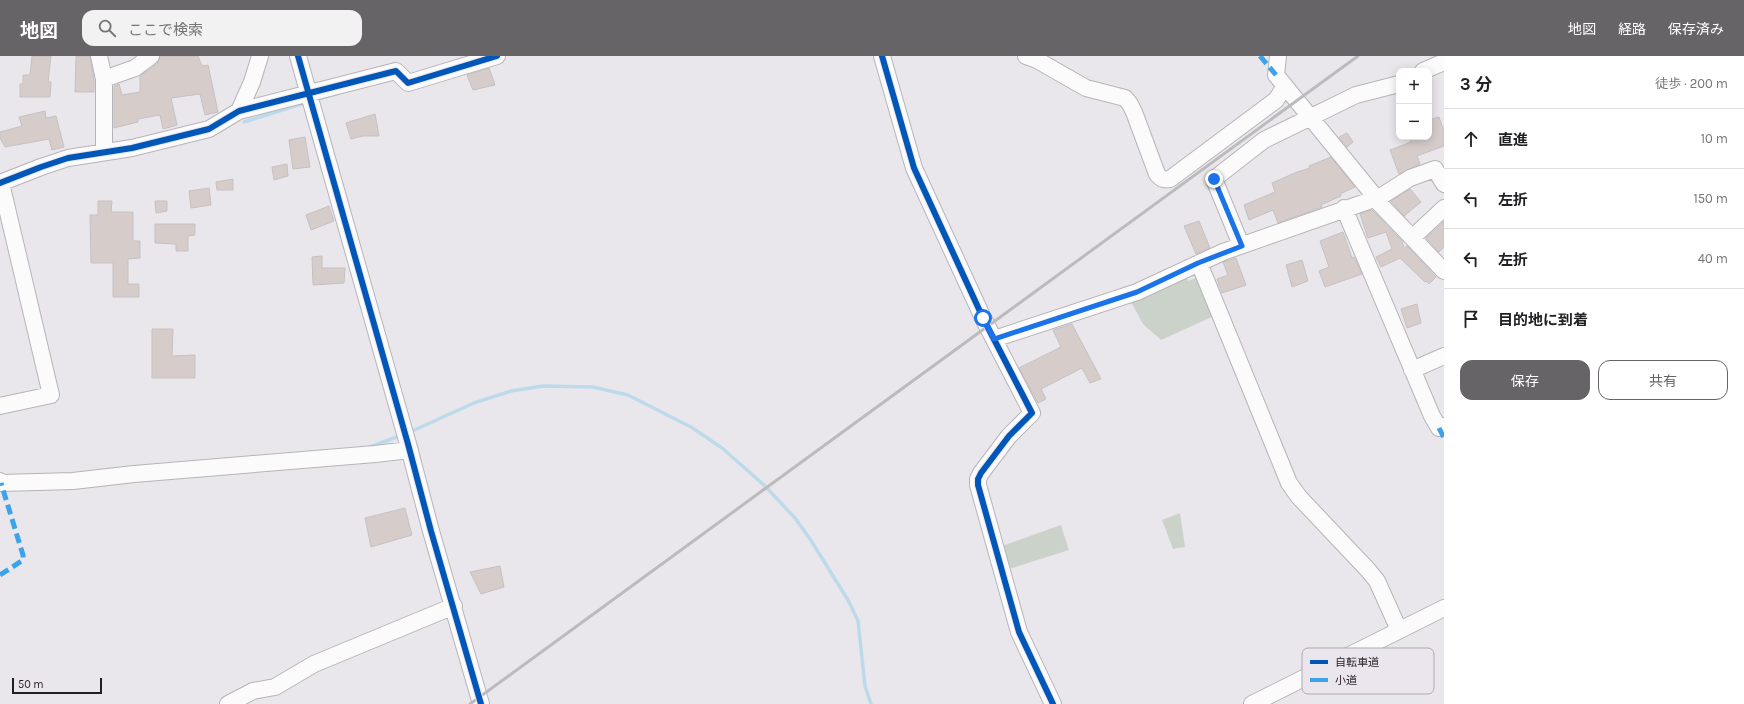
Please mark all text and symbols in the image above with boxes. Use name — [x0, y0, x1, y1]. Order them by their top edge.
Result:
search box — [82, 10, 362, 46]
icon: search — [96, 17, 118, 39]
text: 地図 — [20, 20, 58, 42]
text: ここで検索 — [128, 21, 203, 39]
text: 地図 — [1568, 21, 1596, 38]
text: 経路 — [1618, 21, 1646, 38]
text: 保存済み — [1668, 21, 1724, 38]
map controls — [1396, 68, 1432, 140]
button: + — [1396, 68, 1432, 104]
text: 3 分 — [1460, 74, 1492, 94]
text: 徒歩 · 200 m — [1655, 76, 1728, 91]
button: − — [1396, 104, 1432, 140]
icon: ahead — [1460, 128, 1482, 150]
text: 直進 — [1498, 131, 1528, 149]
text: 10 m — [1701, 131, 1728, 146]
route end — [1205, 170, 1223, 188]
icon: left — [1460, 188, 1482, 210]
text: 左折 — [1498, 191, 1528, 209]
text: 150 m — [1693, 191, 1728, 206]
icon: left — [1460, 248, 1482, 270]
text: 左折 — [1498, 251, 1528, 269]
text: 40 m — [1698, 251, 1728, 266]
icon: arrive — [1460, 308, 1482, 330]
route start — [974, 309, 992, 327]
text: 目的地に到着 — [1498, 311, 1588, 329]
button: 保存 — [1460, 360, 1590, 400]
button: 共有 — [1598, 360, 1728, 400]
legend — [1302, 648, 1434, 694]
text: 自転車道 — [1335, 656, 1379, 669]
text: 小道 — [1335, 674, 1357, 687]
scale bar — [12, 676, 102, 695]
text: 50 m — [18, 678, 44, 691]

